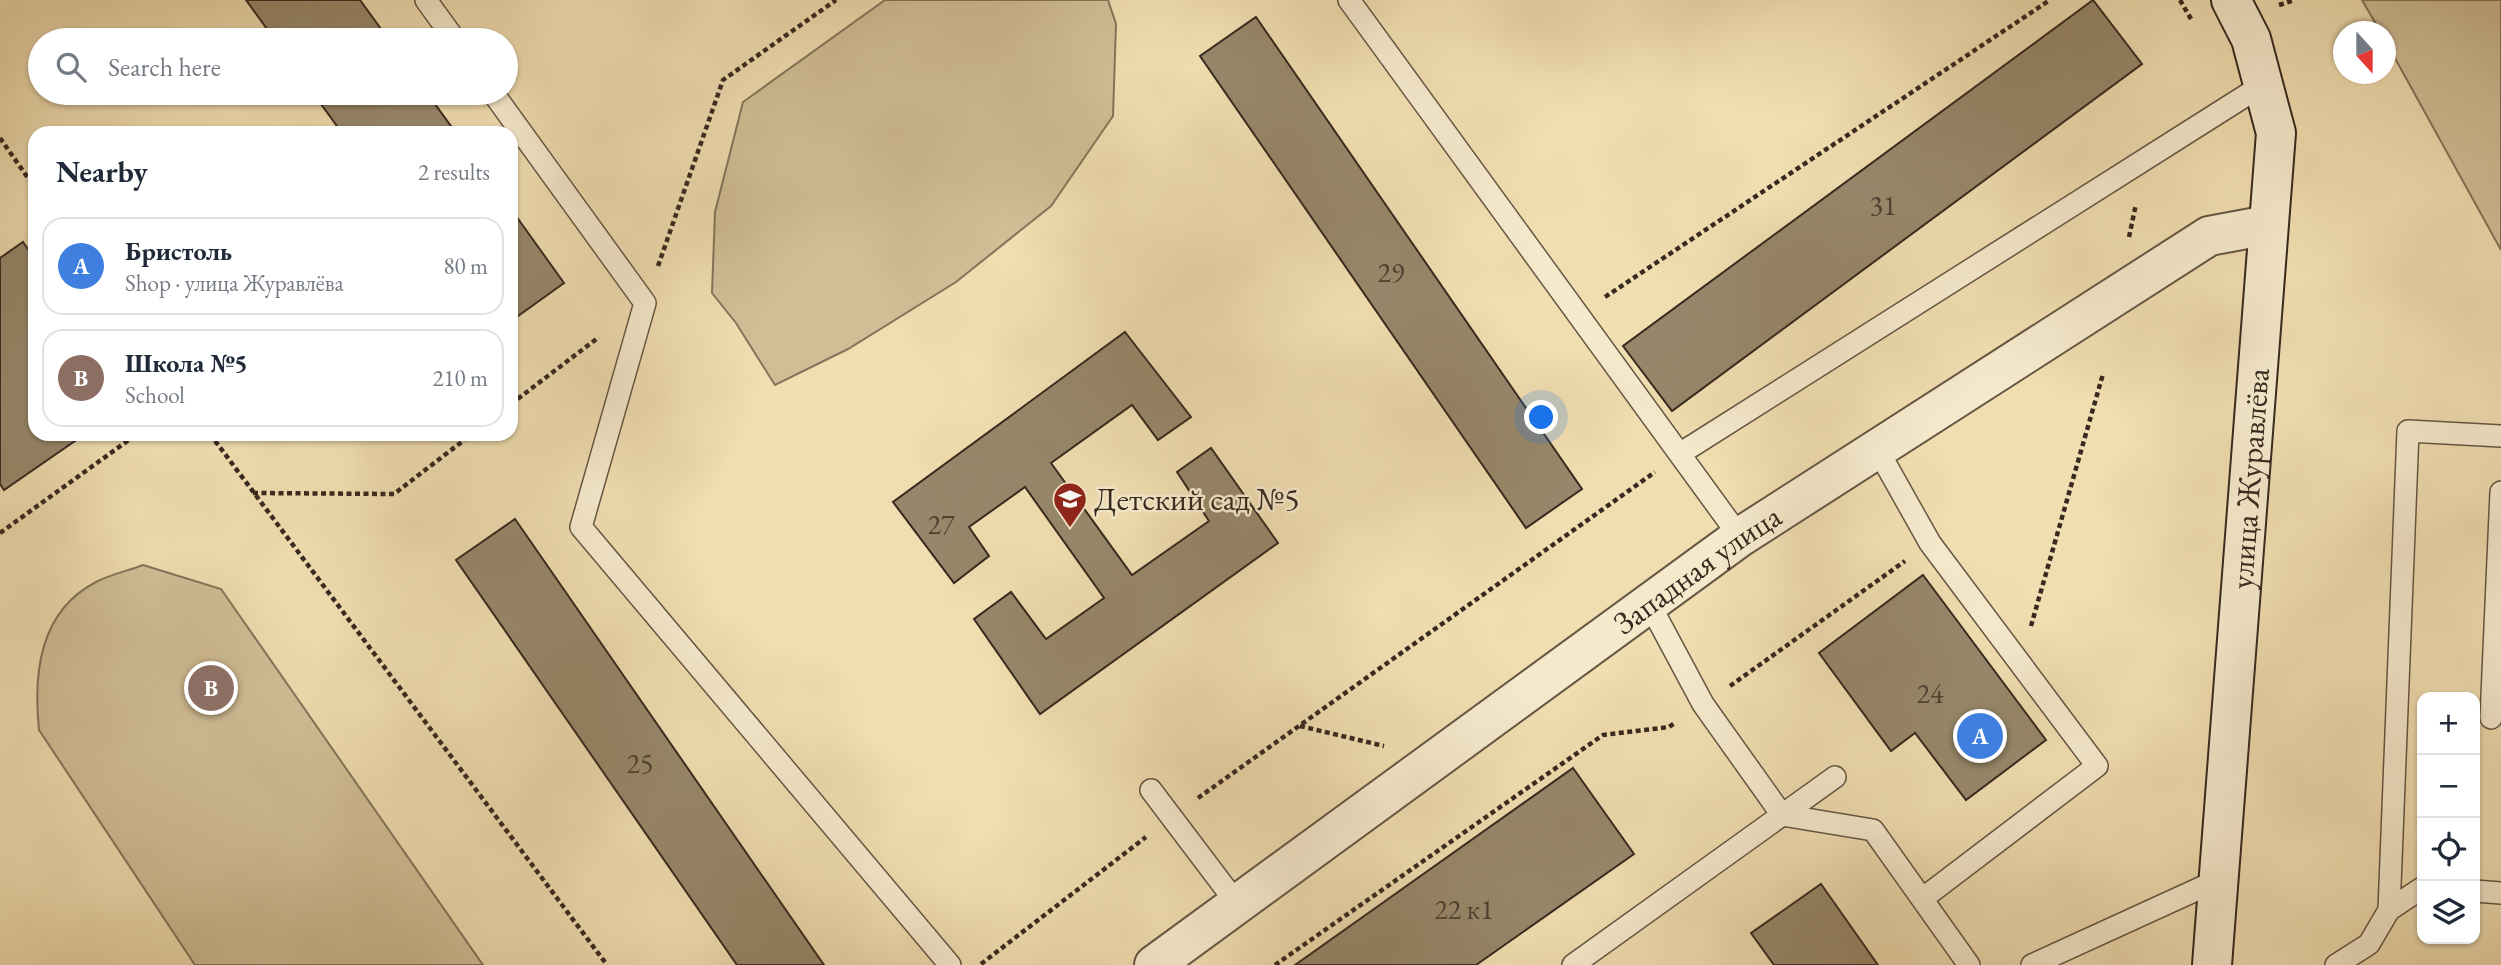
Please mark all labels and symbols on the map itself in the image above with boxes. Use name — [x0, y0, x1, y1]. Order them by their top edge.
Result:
north arrow — [2333, 21, 2396, 84]
house number: 31 — [1870, 187, 1896, 223]
house number: 29 — [1378, 254, 1404, 290]
street label: улица Журавлёва — [2220, 366, 2279, 590]
your location — [1524, 400, 1558, 434]
place label: Детский сад №5 — [1094, 478, 1300, 520]
school or university icon: Детский сад №5 — [1051, 480, 1089, 529]
street label: Западная улица — [1605, 495, 1789, 644]
house number: 27 — [928, 506, 955, 542]
pin: B — [188, 662, 234, 714]
house number: 24 — [1917, 675, 1944, 711]
pin: A — [1957, 710, 2003, 762]
house number: 25 — [627, 745, 653, 781]
house number: 22 к1 — [1434, 891, 1494, 927]

